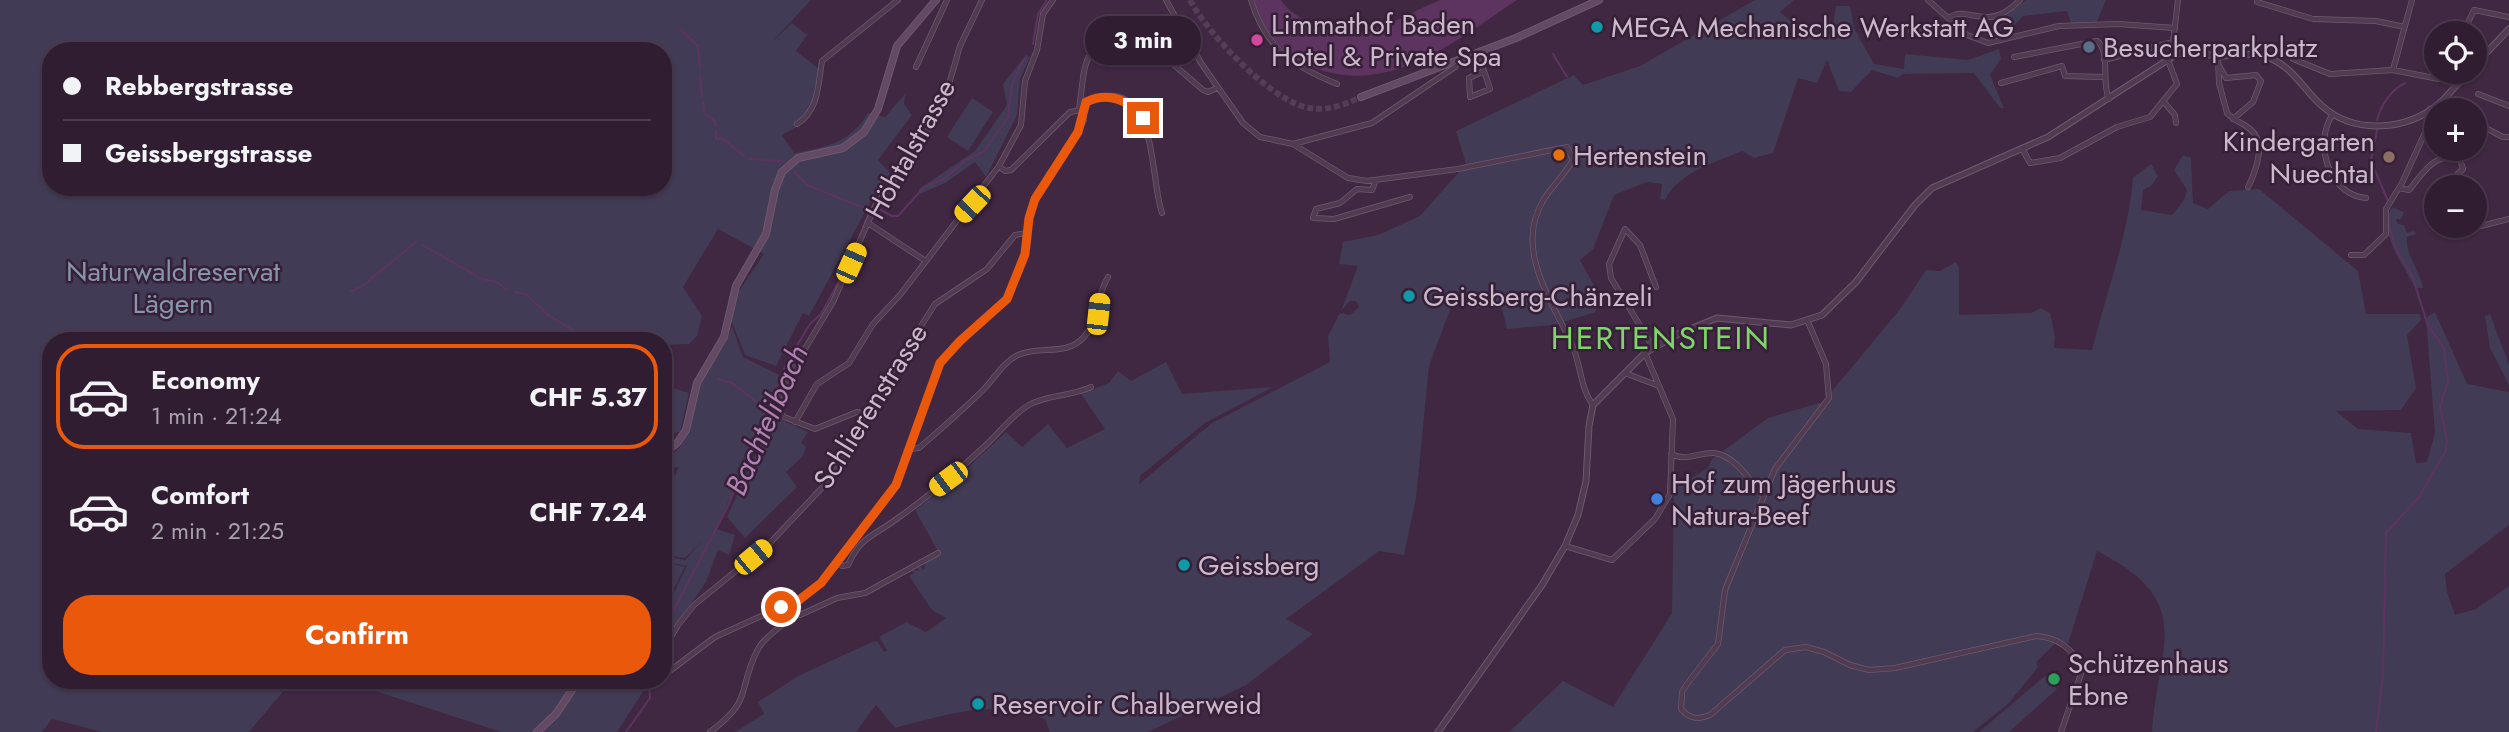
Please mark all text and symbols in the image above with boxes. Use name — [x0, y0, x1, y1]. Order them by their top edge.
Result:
place label: Limmathof Baden Hotel & Private Spa — [1271, 4, 1501, 77]
place label: MEGA Mechanische Werkstatt AG — [1611, 7, 2014, 48]
callout: 3 min — [1085, 17, 1201, 66]
marker: MEGA Mechanische Werkstatt AG — [1589, 19, 1605, 35]
map controls — [2424, 21, 2487, 238]
button: locate — [2424, 21, 2487, 84]
text: 3 min — [1113, 23, 1173, 57]
place label: Besucherparkplatz — [2103, 27, 2318, 68]
marker: Limmathof Baden Hotel & Private Spa — [1249, 32, 1265, 48]
marker: Besucherparkplatz — [2081, 39, 2097, 55]
text: Rebbergstrasse — [105, 67, 293, 105]
street label: Höhtalstrasse — [855, 72, 966, 227]
button: + — [2424, 98, 2487, 161]
route end — [1127, 102, 1159, 134]
place label: Kindergarten Nuechtal — [2223, 121, 2375, 194]
text: Geissbergstrasse — [105, 134, 312, 172]
place label: Hertenstein — [1573, 135, 1707, 176]
marker: Hertenstein — [1551, 147, 1567, 163]
marker: Kindergarten Nuechtal — [2381, 149, 2397, 165]
button: − — [2424, 175, 2487, 238]
car — [950, 181, 995, 227]
car — [833, 240, 870, 286]
park label: Naturwaldreservat Lägern — [66, 251, 280, 324]
place label: Geissberg-Chänzeli — [1423, 276, 1653, 317]
marker: Geissberg-Chänzeli — [1401, 288, 1417, 304]
car — [1086, 292, 1111, 336]
district label: HERTENSTEIN — [1551, 315, 1771, 361]
street label: Schlierenstrasse — [803, 316, 938, 497]
water label: Bachtelibach — [714, 338, 819, 502]
text: Economy — [151, 361, 260, 399]
icon: car — [67, 365, 130, 428]
text: CHF 5.37 — [530, 378, 647, 416]
text: 1 min · 21:24 — [151, 399, 282, 433]
car — [925, 458, 972, 500]
place label: Hof zum Jägerhuus Natura-Beef — [1671, 463, 1896, 536]
text: Comfort — [151, 476, 249, 514]
icon: car — [67, 480, 130, 543]
marker: Hof zum Jägerhuus Natura-Beef — [1649, 491, 1665, 507]
text: CHF 7.24 — [530, 493, 647, 531]
text: 2 min · 21:25 — [151, 514, 284, 548]
car — [731, 535, 776, 579]
place label: Geissberg — [1198, 545, 1320, 586]
marker: Geissberg — [1176, 557, 1192, 573]
route start — [765, 591, 797, 623]
button: Confirm — [63, 595, 651, 675]
place label: Schützenhaus Ebne — [2068, 643, 2229, 716]
marker: Schützenhaus Ebne — [2046, 671, 2062, 687]
place label: Reservoir Chalberweid — [992, 684, 1262, 725]
marker: Reservoir Chalberweid — [970, 696, 986, 712]

